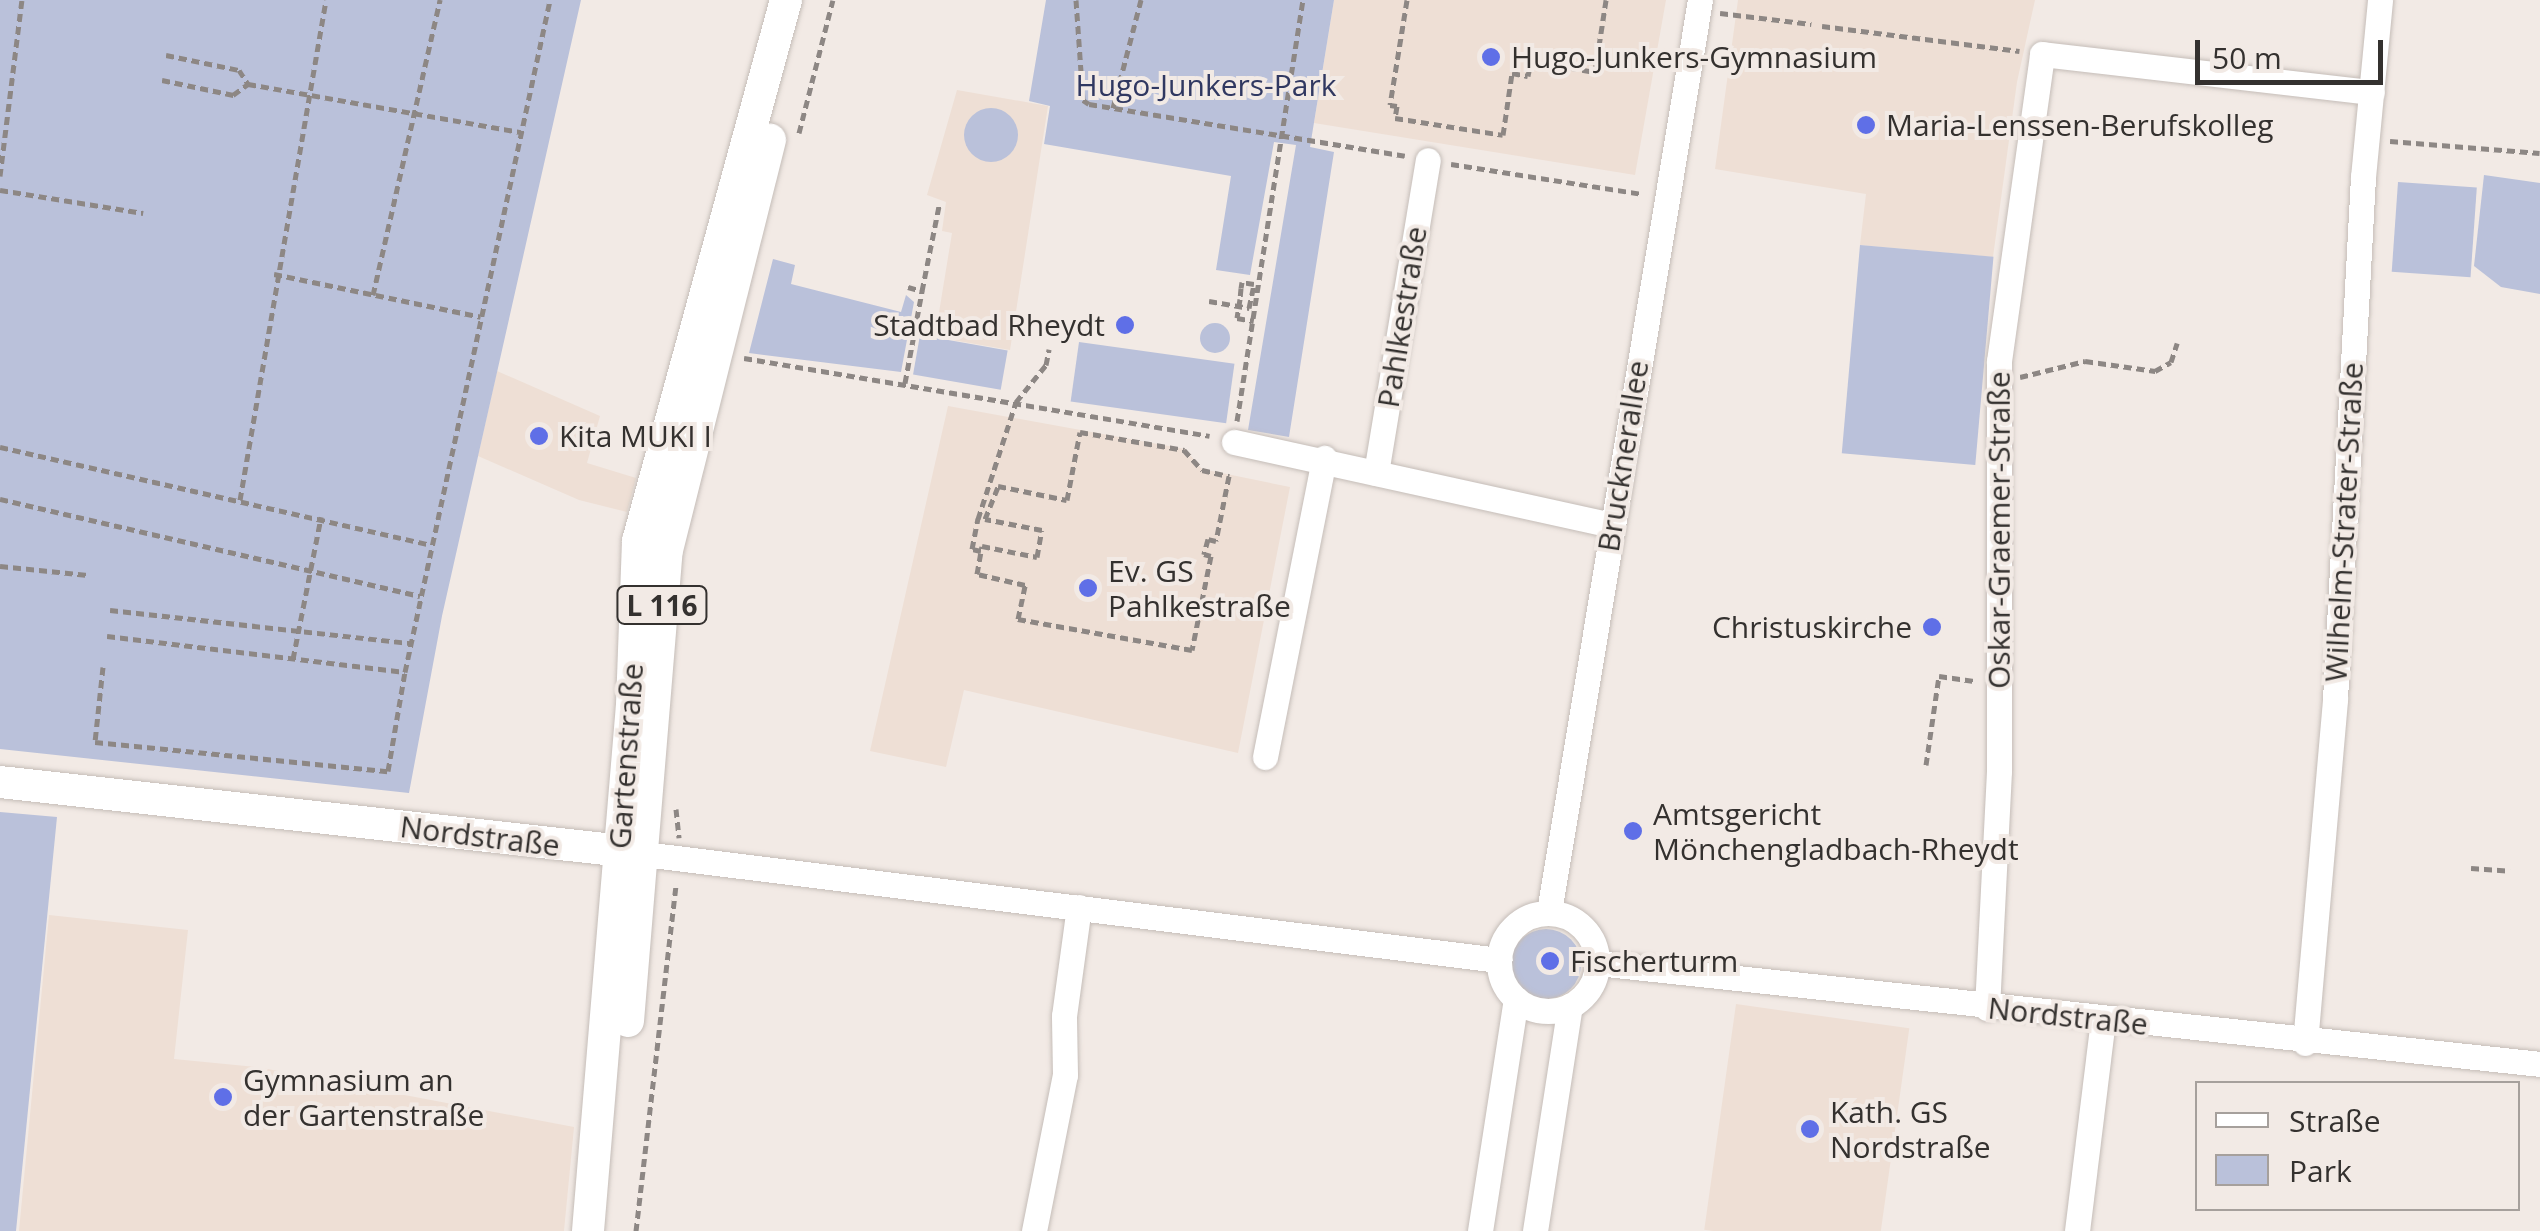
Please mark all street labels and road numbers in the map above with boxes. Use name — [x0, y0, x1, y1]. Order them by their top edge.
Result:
street label: Pahlkestraße — [1370, 224, 1434, 410]
street label: Brucknerallee — [1590, 358, 1656, 554]
street label: Wilhelm-Strater-Straße — [2318, 361, 2370, 683]
street label: Oskar-Graemer-Straße — [1981, 371, 2017, 689]
road number: L 116 — [614, 582, 710, 628]
street label: Gartenstraße — [602, 662, 650, 850]
street label: Nordstraße — [398, 808, 562, 864]
street label: Nordstraße — [1986, 990, 2150, 1042]

